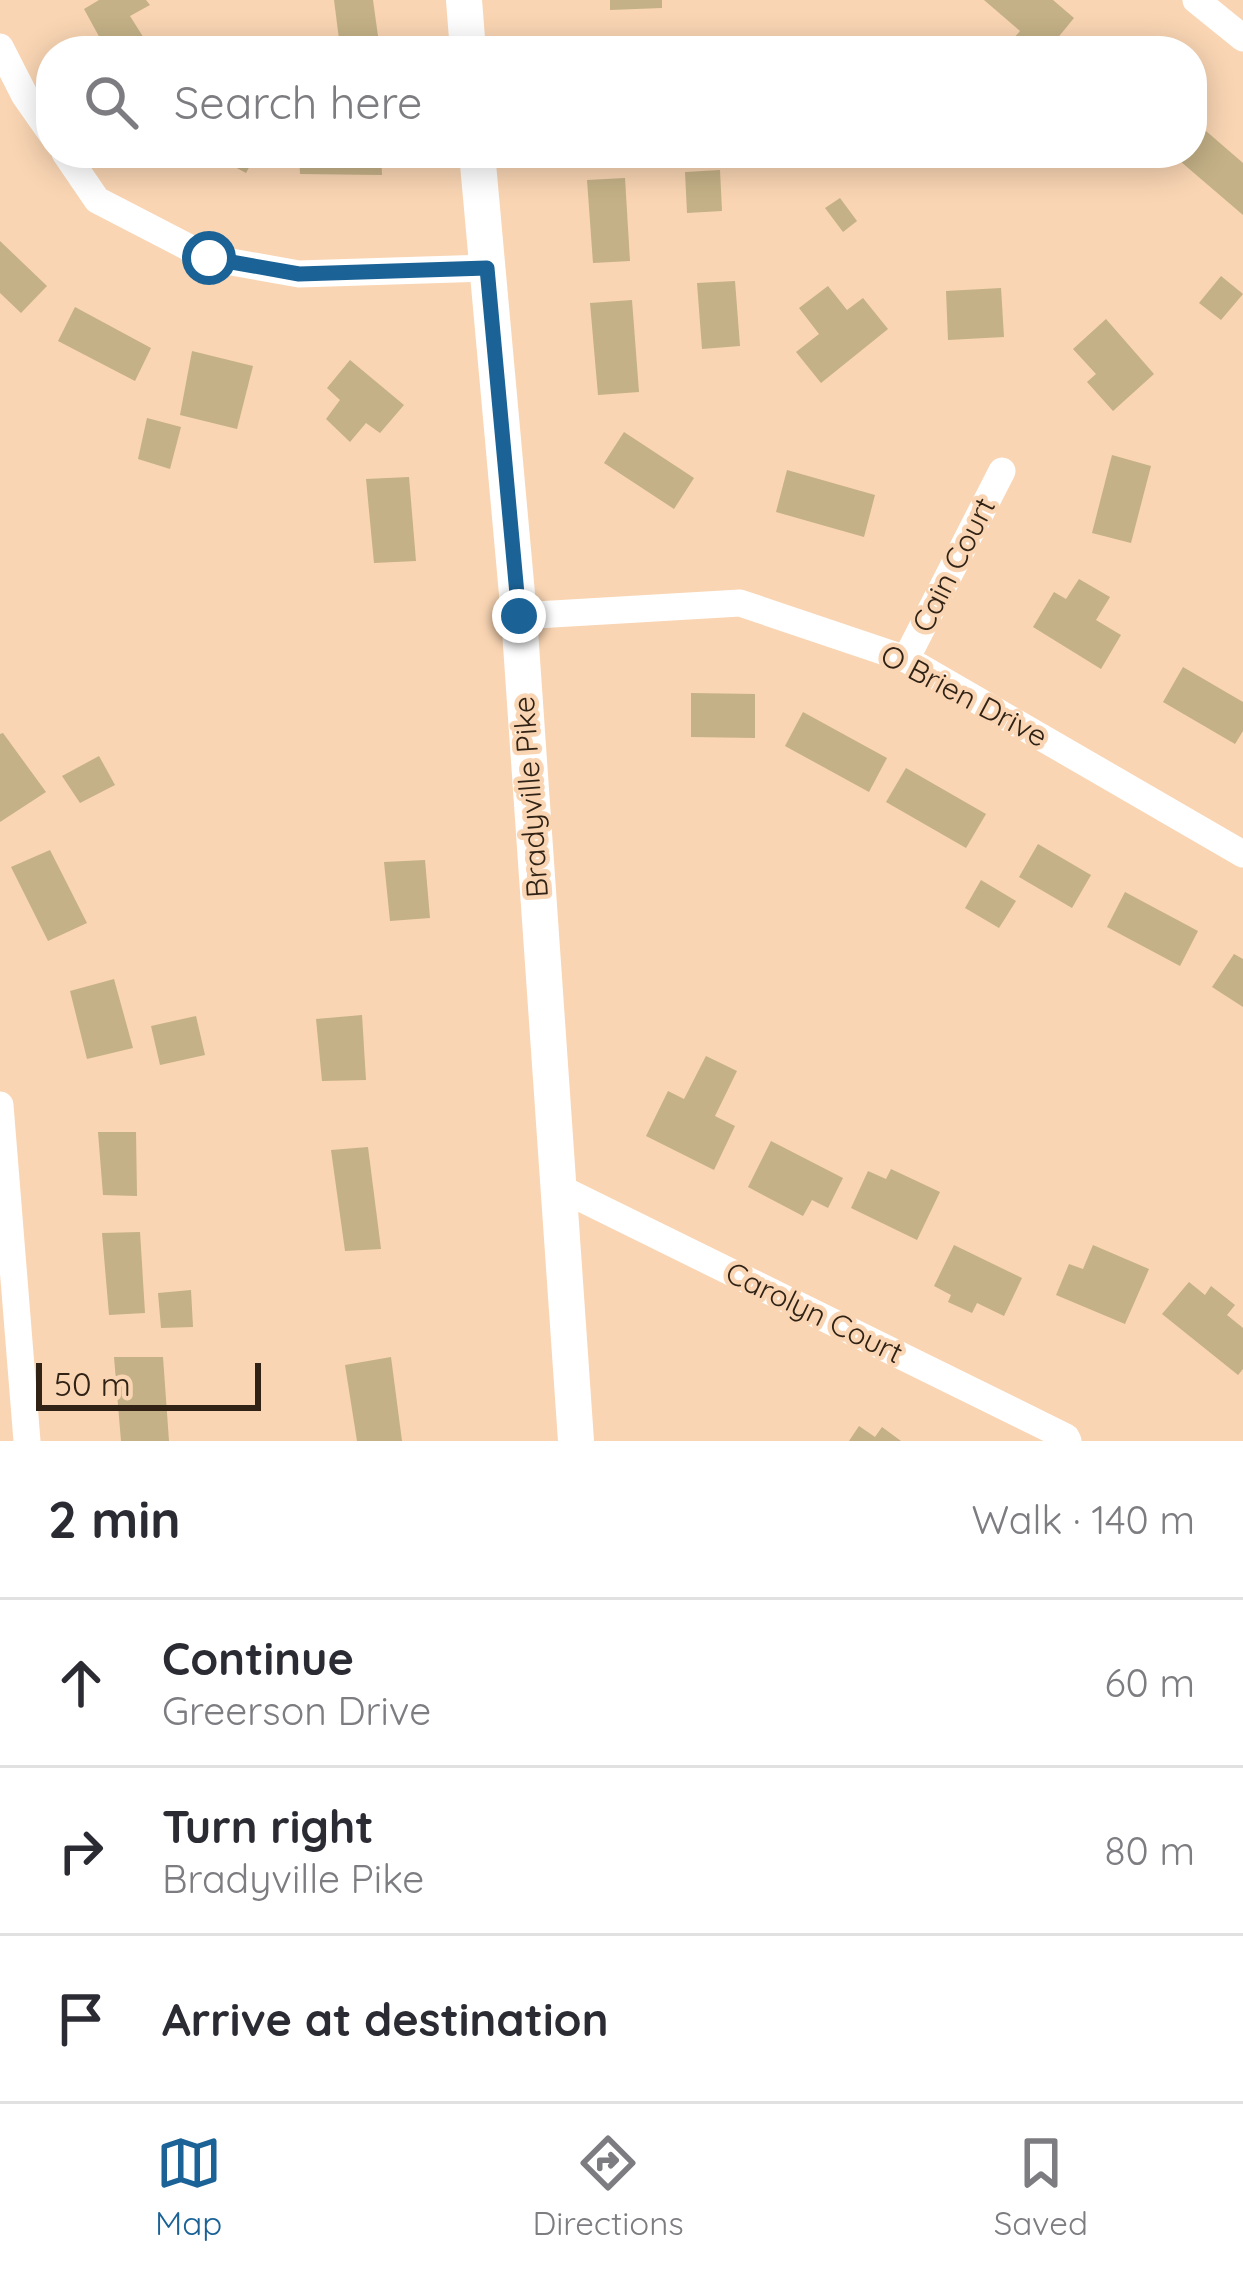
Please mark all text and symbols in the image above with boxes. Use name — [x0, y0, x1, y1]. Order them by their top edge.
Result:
search box — [36, 36, 1207, 168]
icon: search — [78, 69, 144, 135]
text: Search here — [174, 74, 422, 130]
route start — [182, 231, 236, 285]
street label: Cain Court — [903, 491, 1003, 638]
route end — [492, 589, 546, 643]
street label: O Brien Drive — [875, 635, 1054, 755]
street label: Bradyville Pike — [504, 695, 556, 899]
street label: Carolyn Court — [720, 1253, 909, 1371]
scale bar — [36, 1357, 261, 1410]
text: 50 m — [54, 1363, 131, 1404]
text: 2 min — [48, 1487, 181, 1551]
text: Walk · 140 m — [971, 1495, 1195, 1544]
text: Continue — [162, 1630, 354, 1686]
icon: ahead — [48, 1650, 114, 1716]
text: 60 m — [1105, 1658, 1195, 1707]
text: Greerson Drive — [162, 1686, 431, 1735]
text: Turn right — [162, 1798, 374, 1854]
icon: right — [48, 1818, 114, 1884]
text: 80 m — [1105, 1826, 1195, 1875]
text: Bradyville Pike — [162, 1854, 424, 1903]
icon: arrive — [48, 1986, 114, 2052]
text: Arrive at destination — [162, 1991, 608, 2047]
tab: Map — [155, 2130, 222, 2243]
tab: Directions — [532, 2130, 684, 2243]
tab: Saved — [994, 2130, 1088, 2243]

